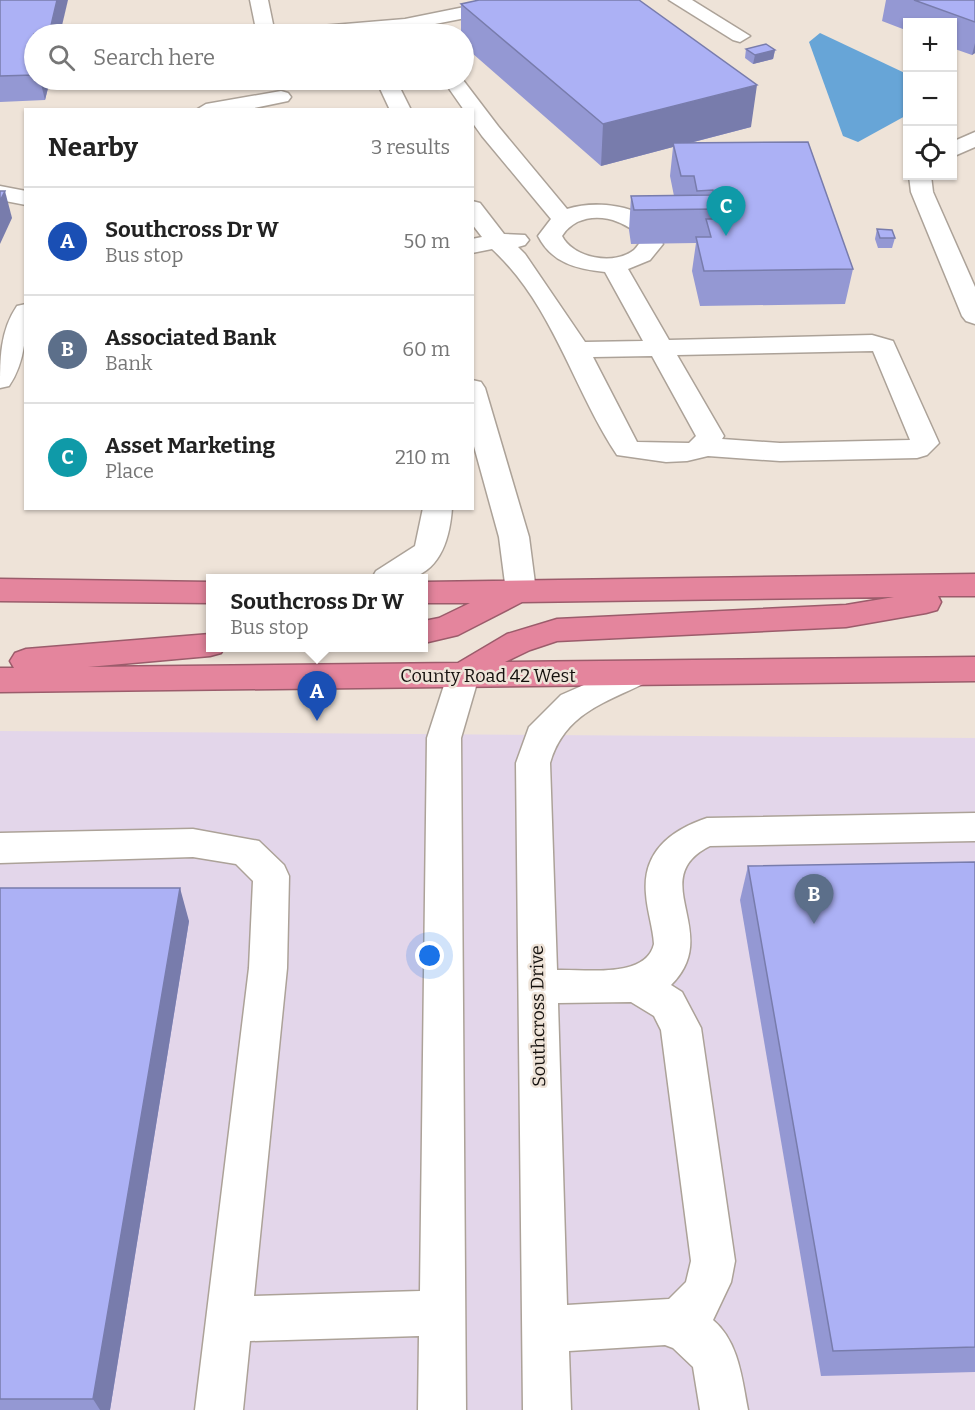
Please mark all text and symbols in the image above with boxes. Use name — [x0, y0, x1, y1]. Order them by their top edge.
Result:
map controls — [903, 18, 957, 180]
button: + — [903, 18, 957, 72]
search box — [24, 24, 474, 90]
icon: search — [45, 41, 78, 74]
text: Search here — [93, 44, 215, 71]
button: − — [903, 72, 957, 126]
button: locate — [903, 126, 957, 180]
text: Nearby — [48, 132, 138, 163]
text: 3 results — [371, 135, 450, 159]
pin: C — [706, 186, 746, 236]
text: Southcross Dr W — [105, 216, 279, 243]
text: A — [60, 229, 75, 253]
text: 50 m — [403, 229, 450, 253]
text: Bus stop — [105, 243, 183, 267]
text: Associated Bank — [105, 324, 276, 351]
text: B — [61, 337, 74, 361]
text: 60 m — [402, 337, 450, 361]
text: Bank — [105, 351, 152, 375]
text: Asset Marketing — [105, 432, 275, 459]
text: C — [61, 445, 74, 469]
text: 210 m — [395, 445, 450, 469]
text: Place — [105, 459, 154, 483]
popup — [206, 574, 428, 652]
text: Southcross Dr W — [230, 588, 404, 615]
text: Bus stop — [230, 615, 309, 639]
street label: County Road 42 West — [400, 665, 576, 687]
pin: A — [298, 672, 336, 721]
pin: B — [794, 874, 834, 924]
your location — [415, 941, 444, 970]
street label: Southcross Drive — [526, 945, 550, 1087]

